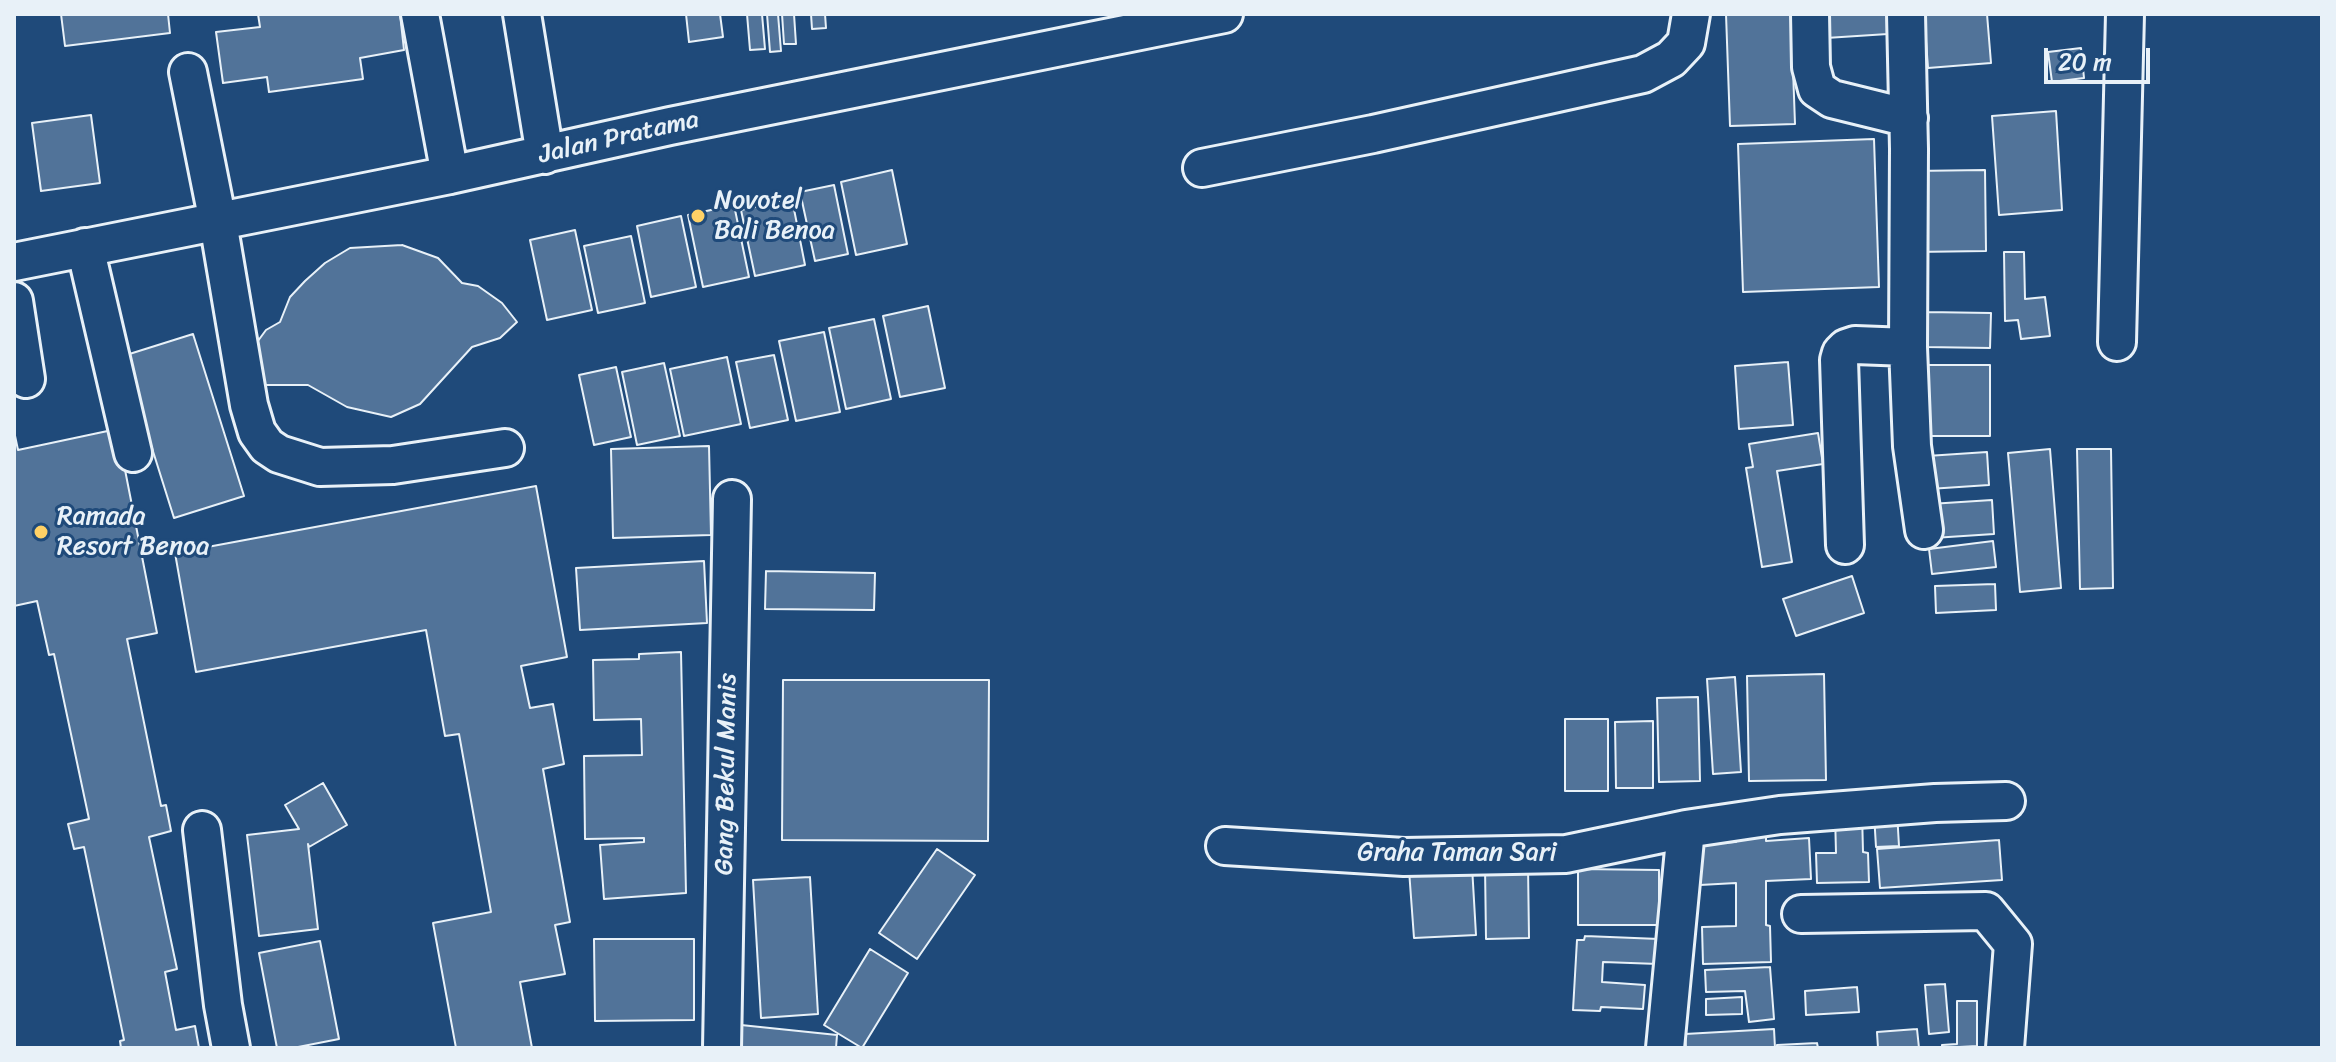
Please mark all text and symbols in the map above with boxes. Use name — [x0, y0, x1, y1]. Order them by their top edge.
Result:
scale bar — [2048, 32, 2154, 82]
text: 20 m — [2058, 41, 2112, 83]
street label: Jalan Pratama — [536, 104, 702, 172]
place label: Novotel Bali Benoa — [714, 185, 835, 246]
marker: Novotel Bali Benoa — [689, 207, 707, 225]
place label: Ramada Resort Benoa — [57, 501, 209, 562]
marker: Ramada Resort Benoa — [32, 523, 50, 541]
street label: Gang Bekul Manis — [710, 673, 744, 875]
street label: Graha Taman Sari — [1357, 837, 1557, 869]

